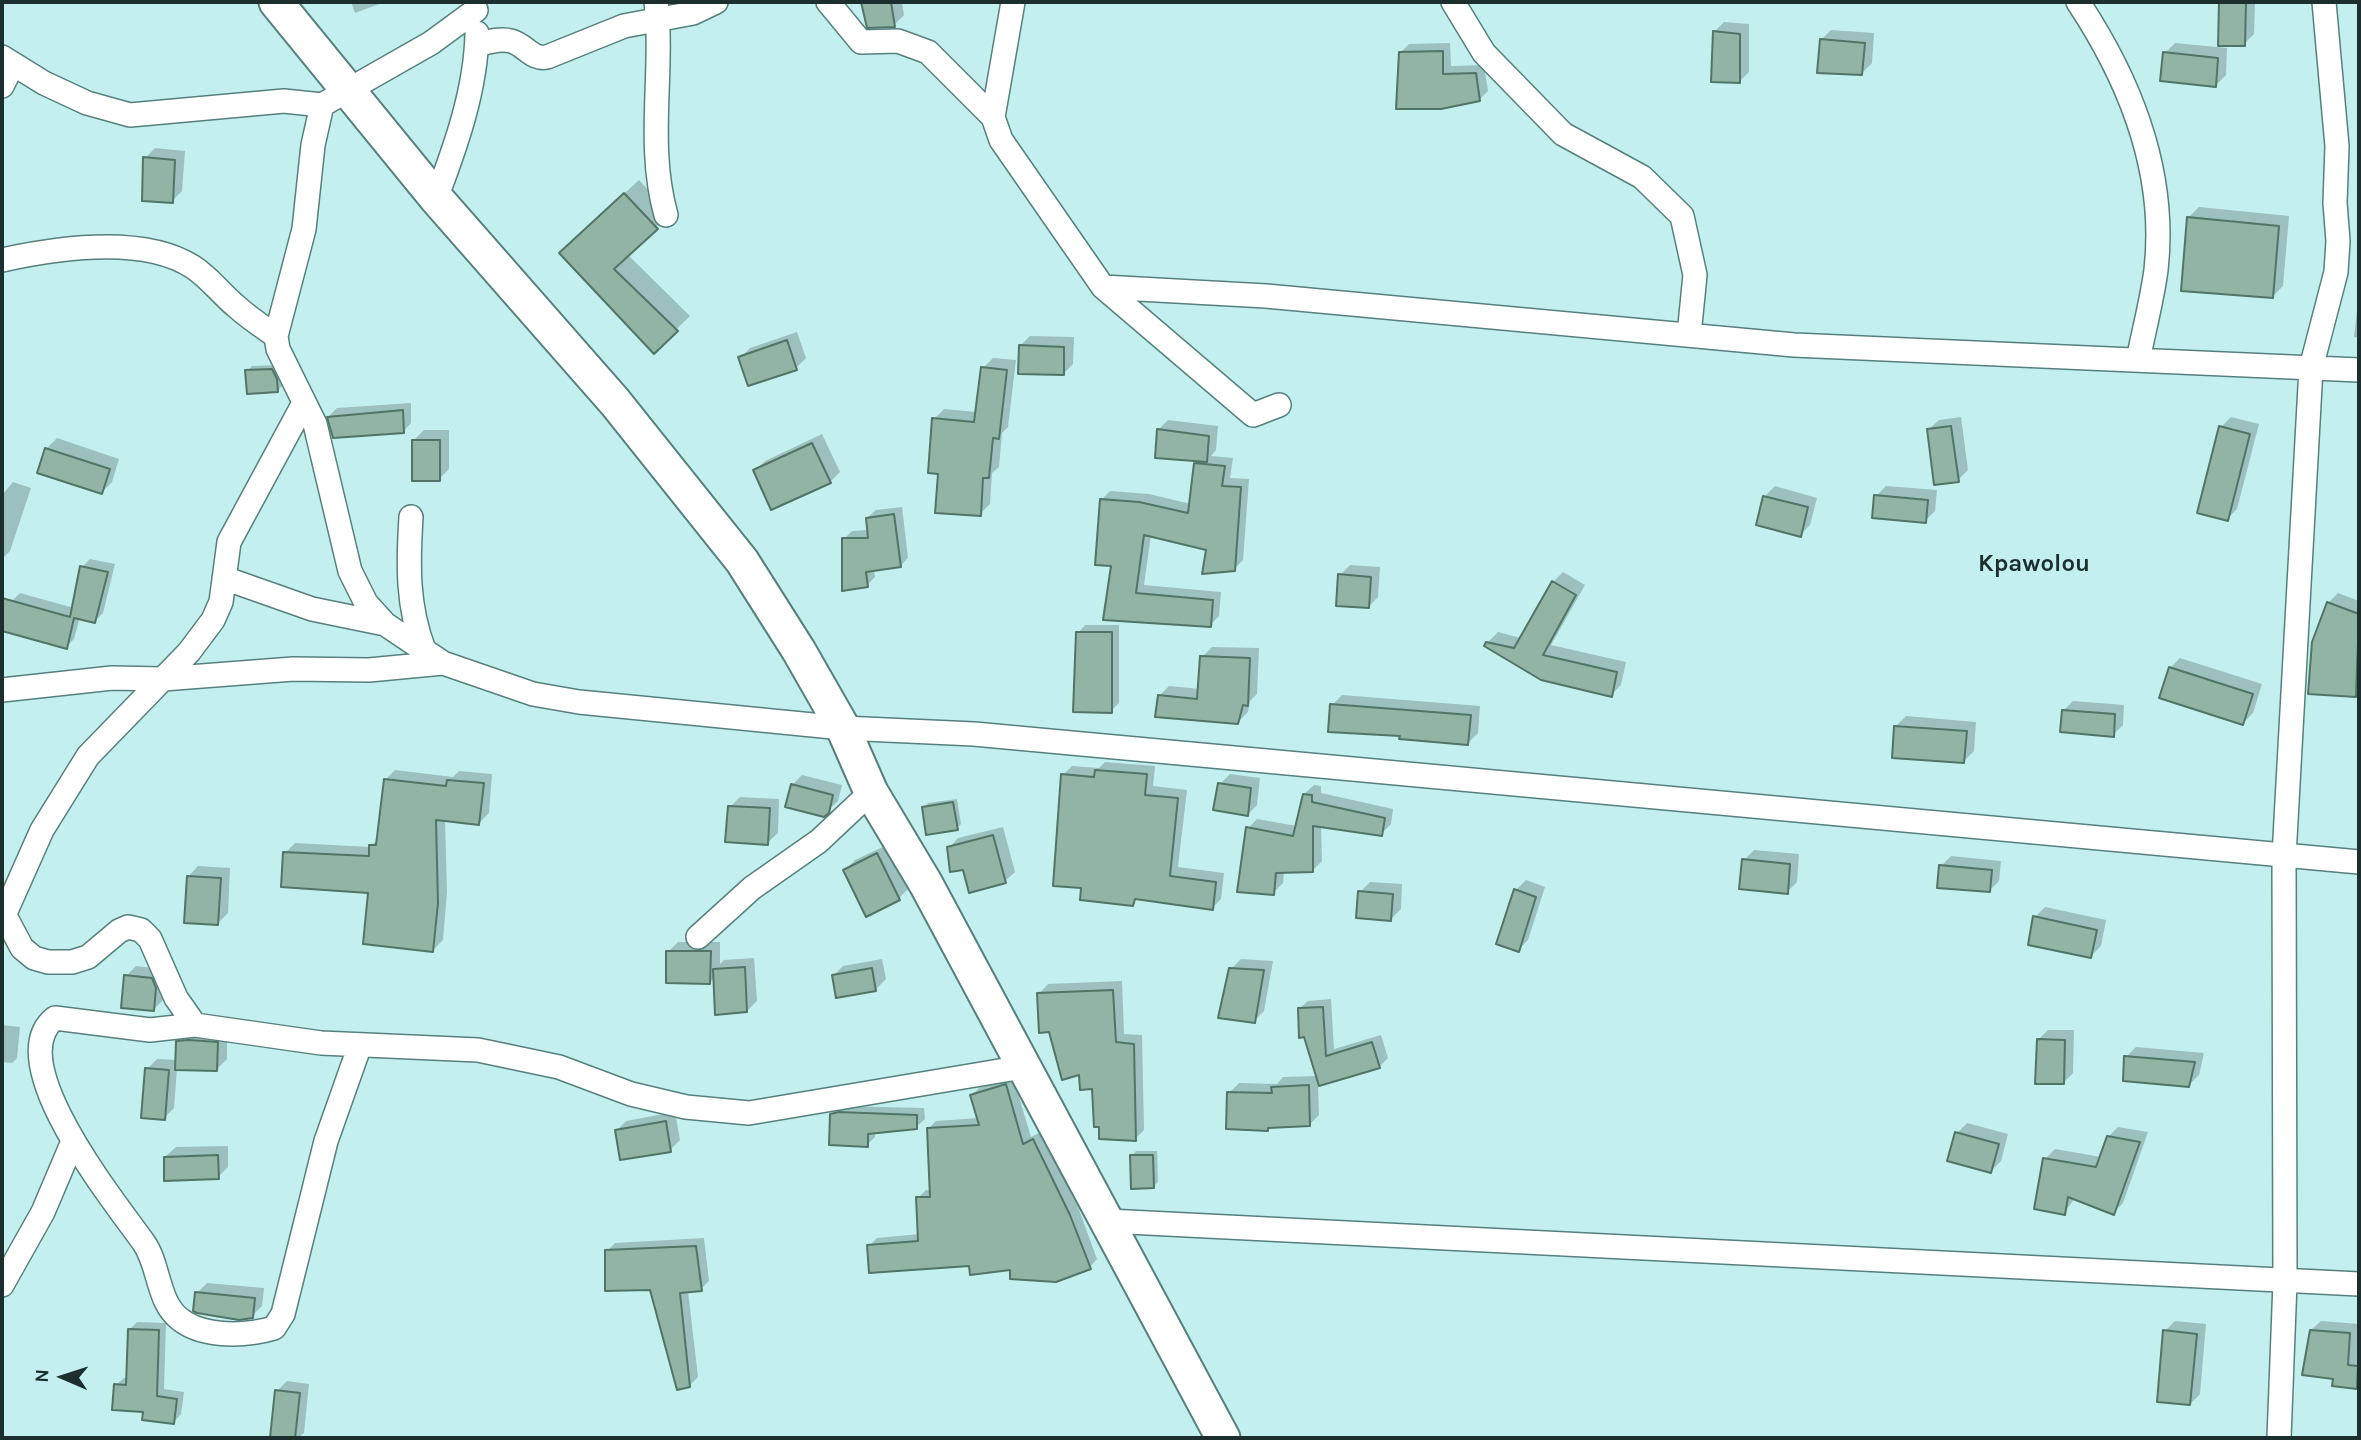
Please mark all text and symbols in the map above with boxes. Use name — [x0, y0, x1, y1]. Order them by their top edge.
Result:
district label: Kpawolou — [1978, 550, 2090, 578]
north arrow — [28, 1342, 98, 1412]
text: N — [31, 1369, 53, 1383]

